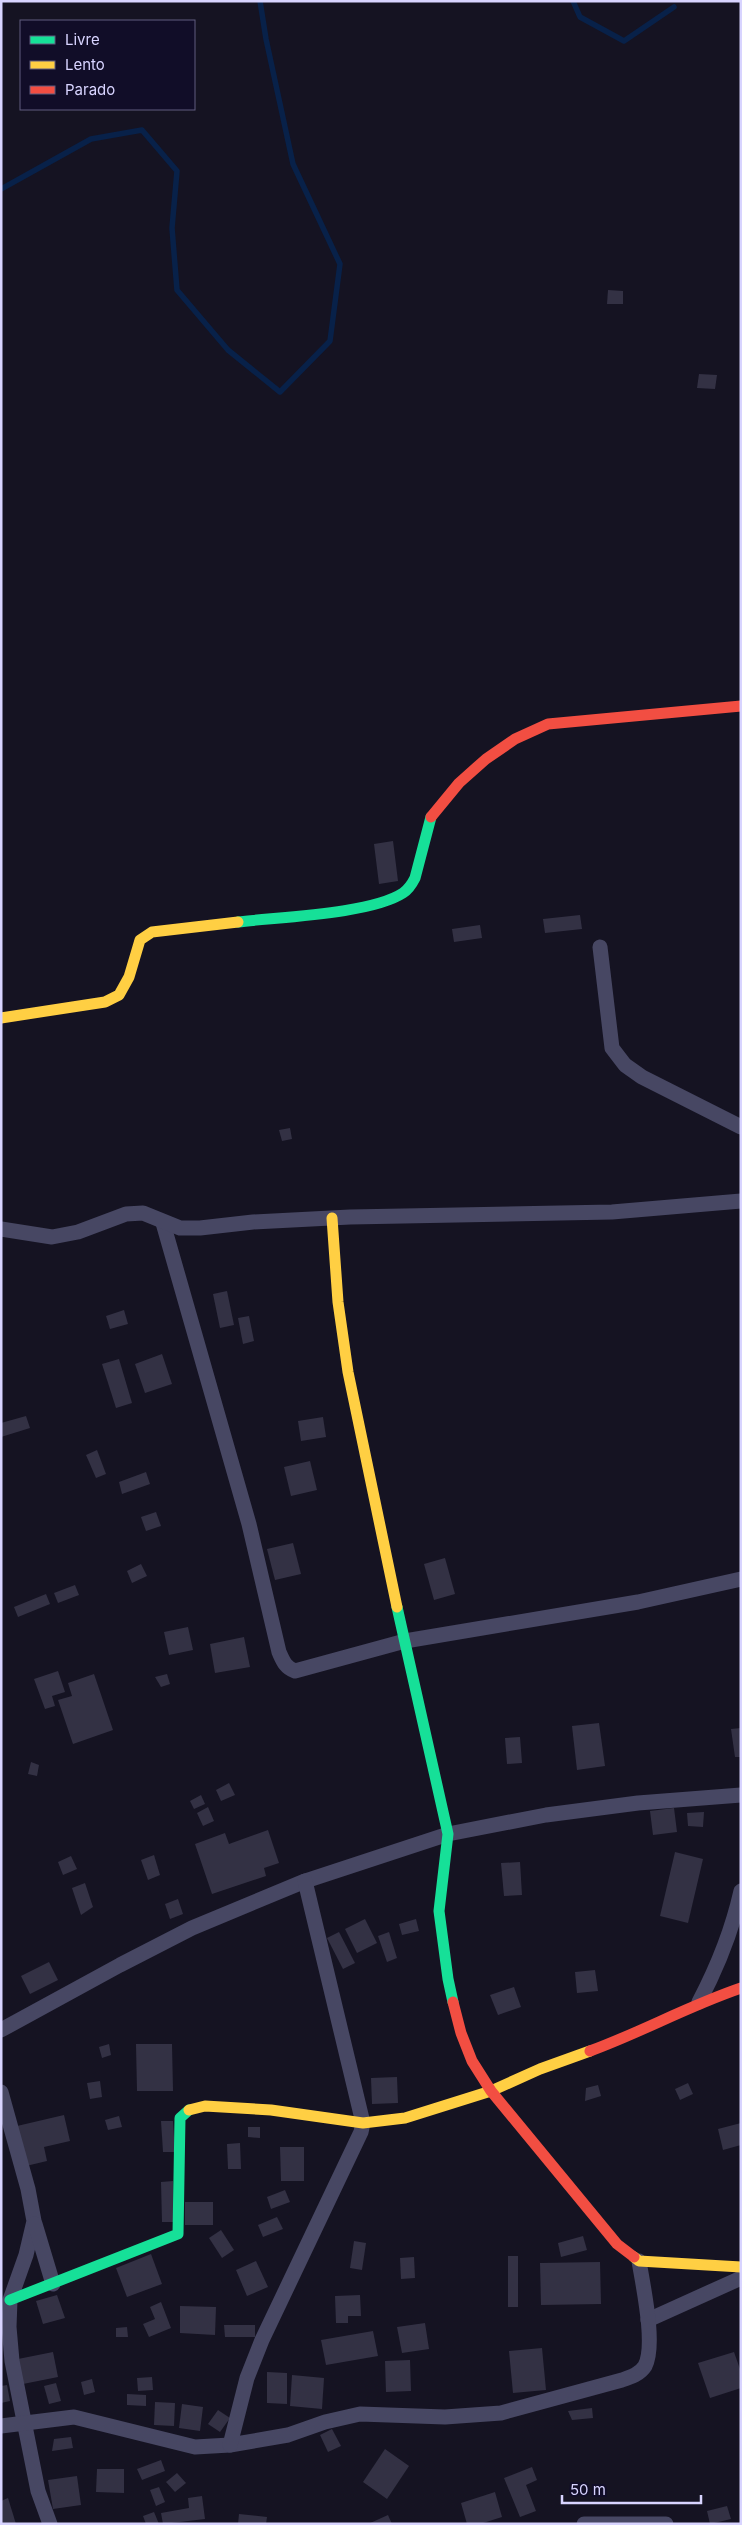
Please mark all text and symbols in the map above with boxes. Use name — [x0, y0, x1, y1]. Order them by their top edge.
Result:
legend — [20, 20, 195, 110]
text: Livre — [65, 30, 100, 49]
text: Lento — [65, 55, 105, 74]
text: Parado — [65, 80, 115, 99]
scale bar — [562, 2472, 701, 2504]
text: 50 m — [570, 2480, 606, 2499]

